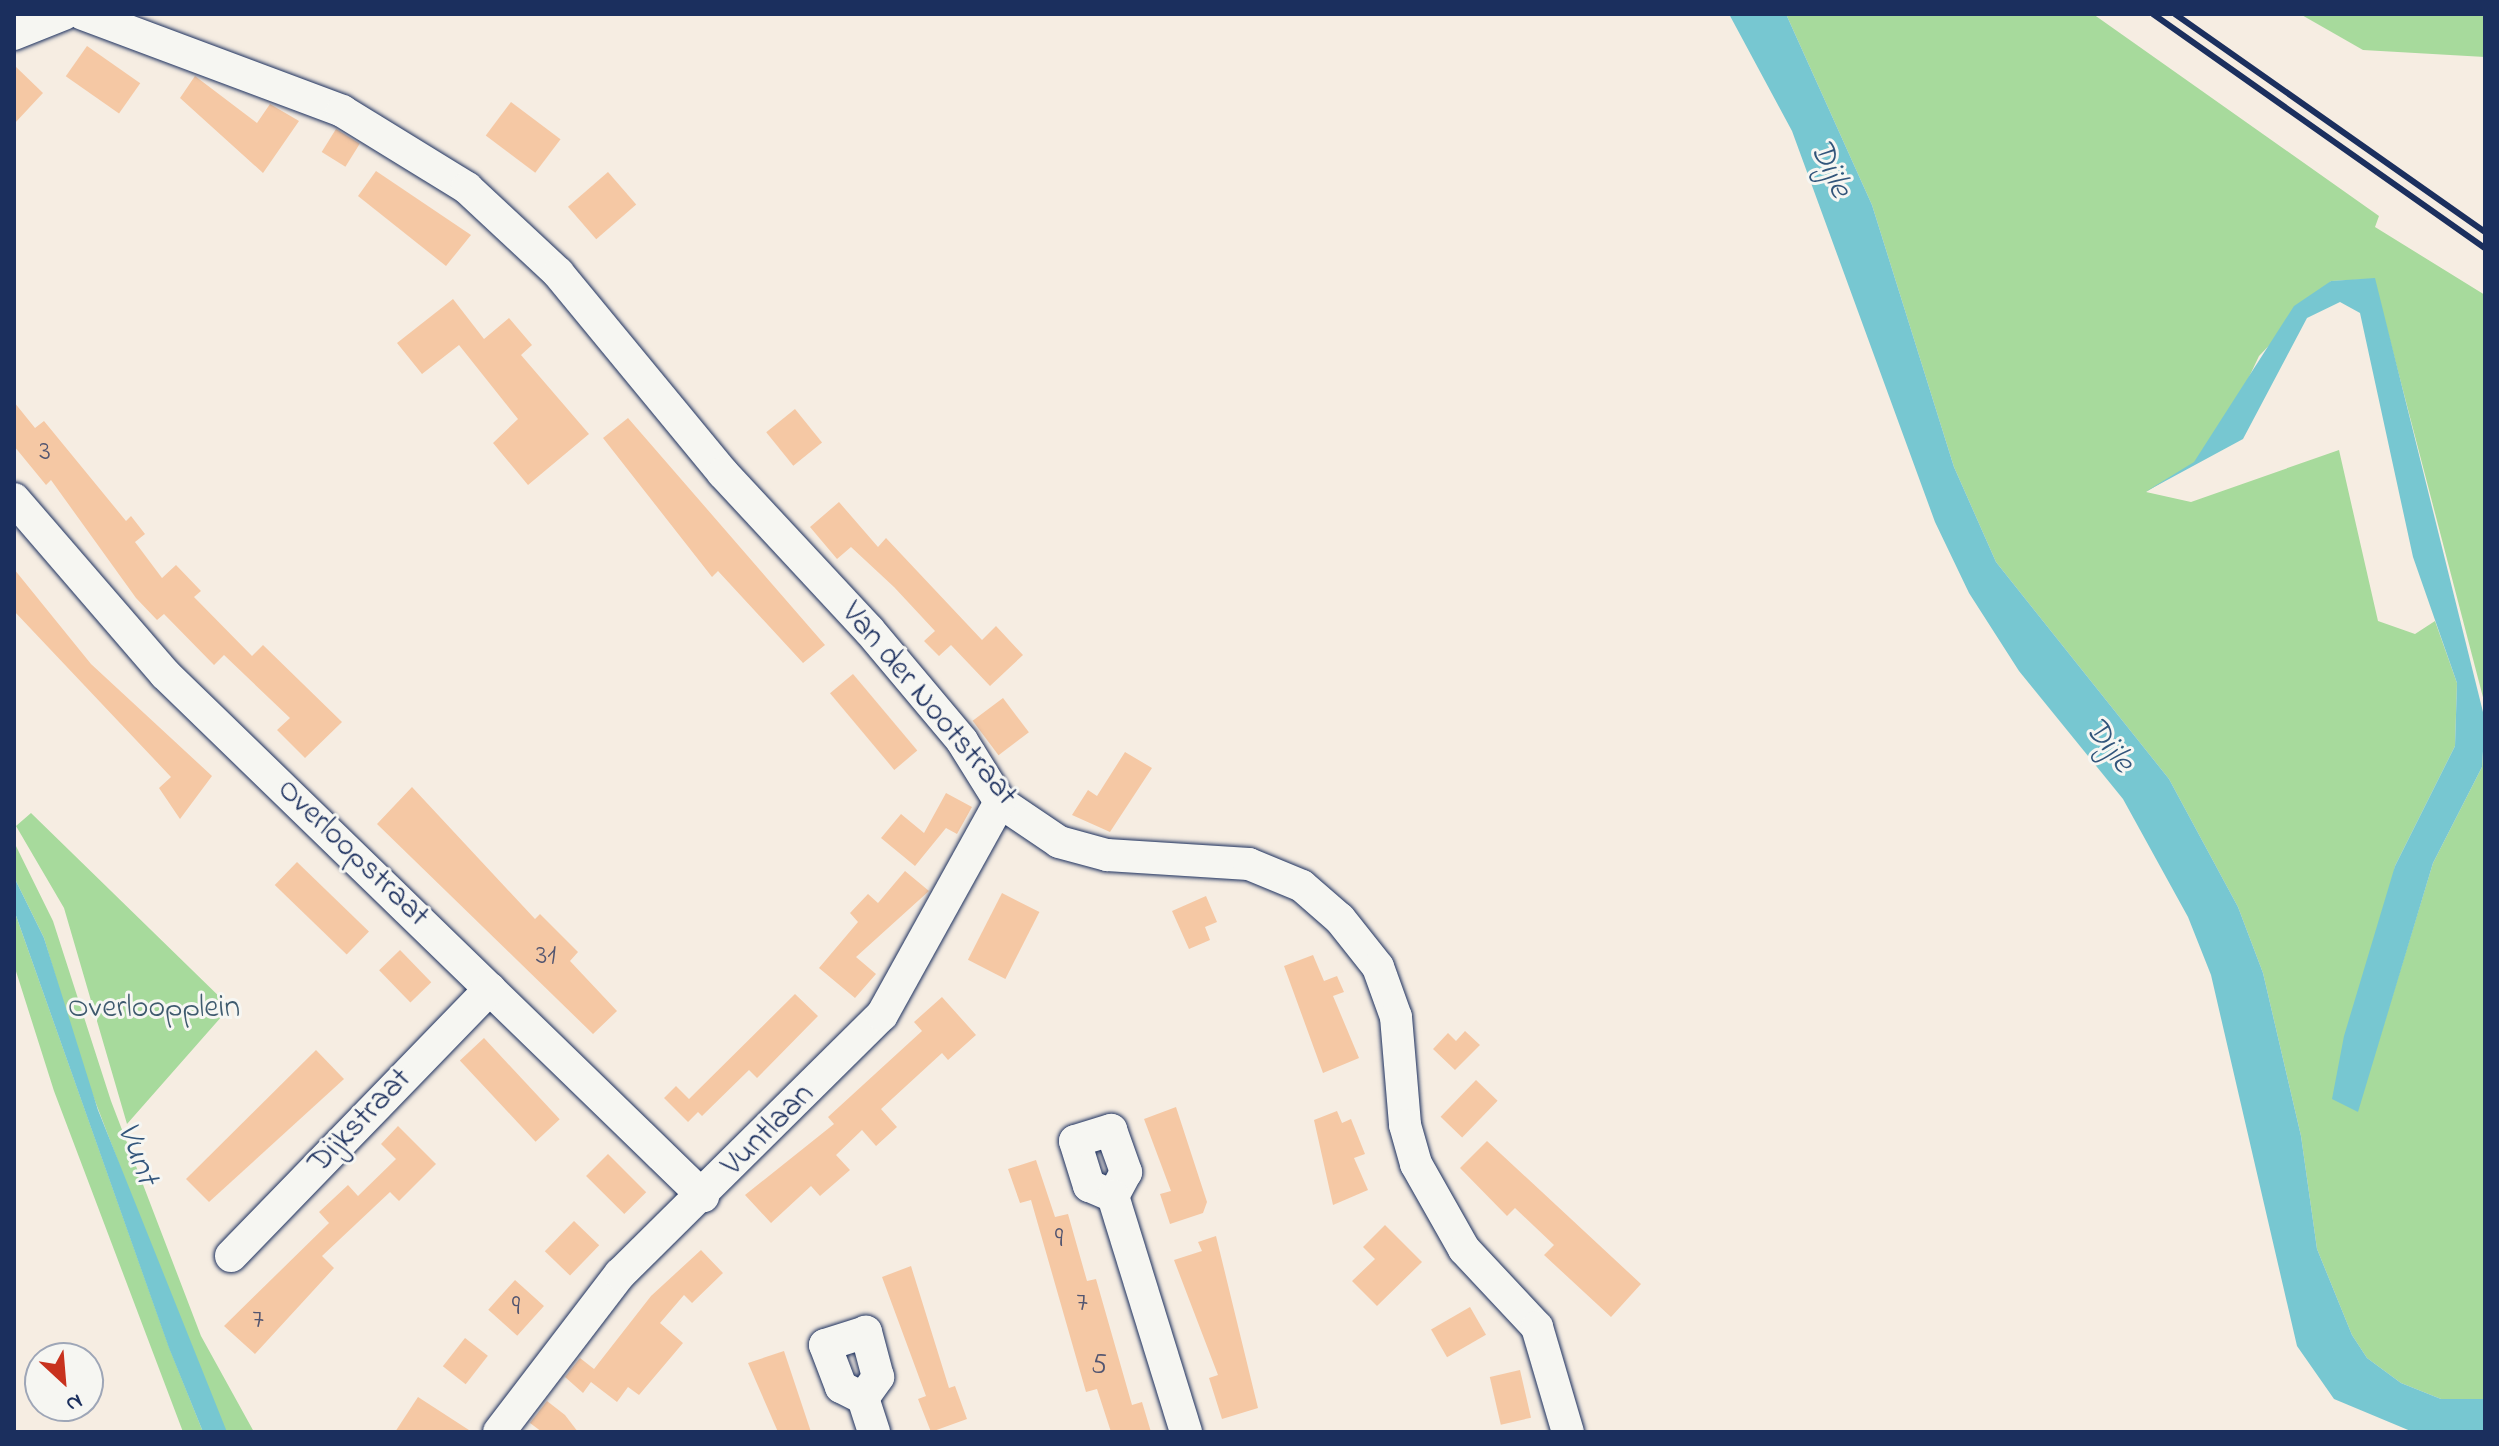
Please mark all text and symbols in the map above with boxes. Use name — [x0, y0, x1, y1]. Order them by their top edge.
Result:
water label: Dijle — [1798, 134, 1860, 204]
house number: 3 — [39, 436, 51, 470]
street label: Van der Nootstraat — [832, 595, 1024, 815]
water label: Dijle — [2074, 710, 2142, 782]
street label: Overloopstraat — [268, 772, 436, 936]
house number: 31 — [536, 940, 556, 974]
park label: Overloopplein — [68, 990, 240, 1028]
street label: Dijkstraat — [301, 1061, 421, 1183]
street label: Vuntlaan — [715, 1077, 823, 1185]
water label: Vunt — [106, 1117, 166, 1191]
house number: 9 — [1055, 1223, 1063, 1257]
house number: 7 — [1076, 1287, 1088, 1321]
house number: 9 — [512, 1291, 520, 1325]
house number: 7 — [252, 1304, 264, 1338]
north arrow — [24, 1342, 104, 1422]
house number: 5 — [1091, 1349, 1107, 1383]
text: N — [60, 1384, 87, 1419]

